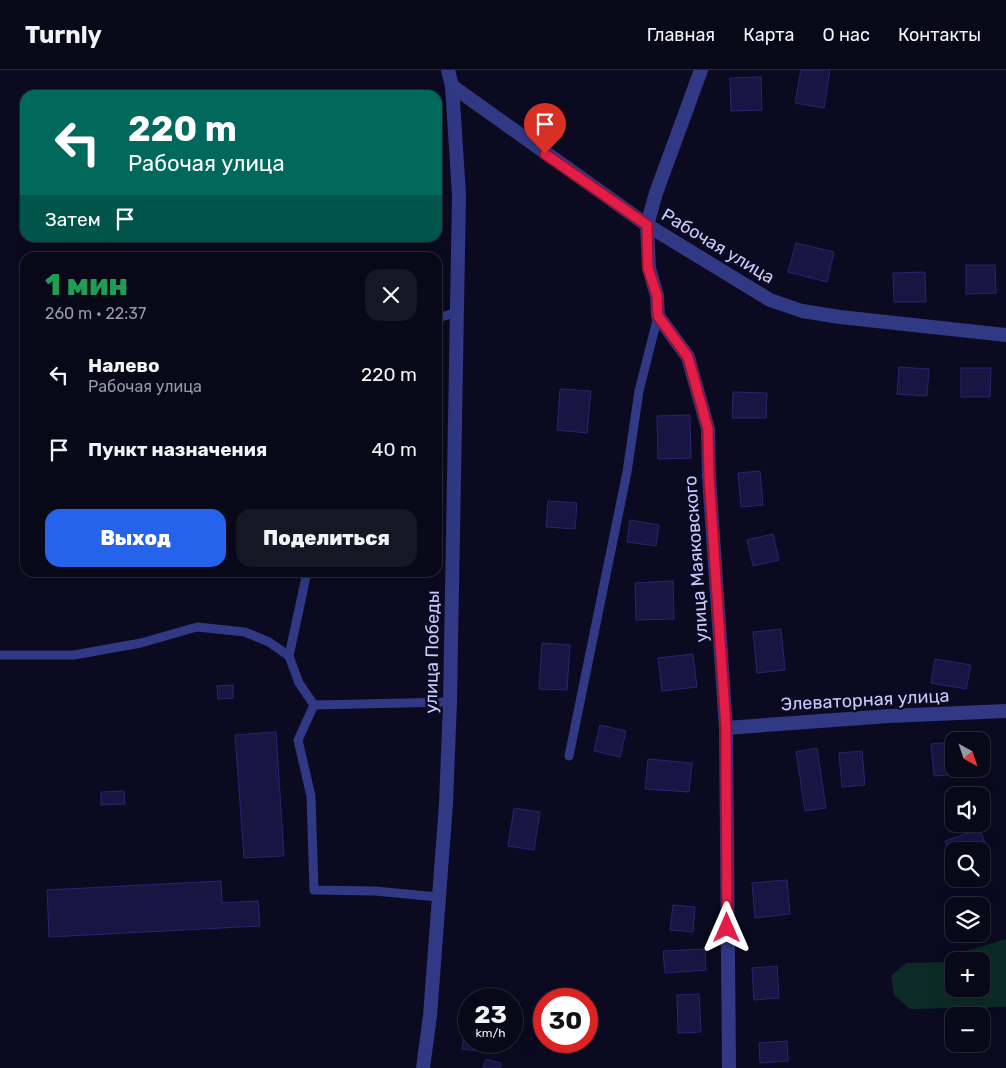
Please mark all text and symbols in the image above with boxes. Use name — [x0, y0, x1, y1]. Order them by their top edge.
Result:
text: Turnly — [25, 21, 102, 49]
text: Главная — [647, 24, 715, 46]
text: Карта — [743, 24, 795, 46]
text: О нас — [823, 24, 870, 46]
text: Контакты — [898, 24, 981, 46]
pin — [524, 103, 566, 154]
text: 220 m — [128, 108, 237, 150]
icon: left — [45, 110, 110, 175]
icon: arrive — [531, 110, 559, 138]
text: Рабочая улица — [128, 150, 285, 177]
street label: Рабочая улица — [657, 204, 779, 288]
icon: arrive — [111, 205, 139, 233]
text: Затем — [45, 208, 101, 231]
text: 1 мин — [45, 267, 128, 303]
button: close — [365, 269, 417, 321]
text: 260 m · 22:37 — [45, 304, 146, 323]
text: Налево — [88, 354, 160, 377]
icon: left — [45, 361, 73, 389]
text: 220 m — [361, 363, 417, 386]
text: Рабочая улица — [88, 377, 202, 396]
icon: arrive — [45, 436, 73, 464]
text: Пункт назначения — [88, 438, 267, 461]
text: 40 m — [372, 438, 417, 461]
street label: улица Маяковского — [679, 475, 713, 643]
button: Выход — [45, 509, 226, 567]
button: Поделиться — [236, 509, 417, 567]
street label: улица Победы — [420, 590, 444, 714]
street label: Элеваторная улица — [780, 685, 950, 715]
north arrow — [945, 732, 990, 778]
map controls — [945, 732, 990, 1052]
button: sound — [945, 787, 990, 832]
button: search — [945, 842, 990, 887]
button: layers — [945, 897, 990, 942]
position arrow — [700, 901, 752, 953]
button: + — [945, 952, 990, 997]
speed limit sign: 30 — [533, 988, 598, 1053]
text: 23 — [474, 1000, 507, 1029]
button: − — [945, 1007, 990, 1052]
text: km/h — [476, 1026, 505, 1040]

